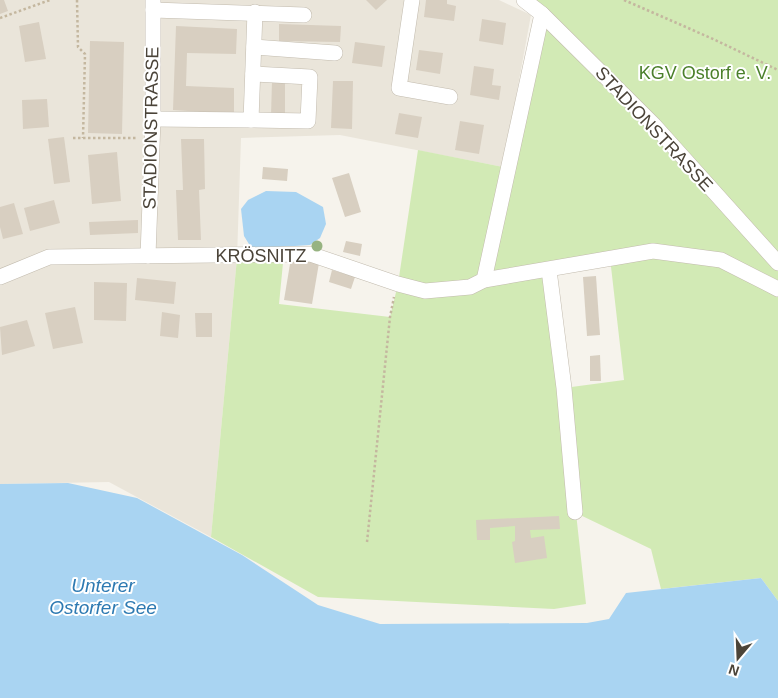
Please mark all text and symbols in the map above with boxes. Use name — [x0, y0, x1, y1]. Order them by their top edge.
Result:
street label: STADIONSTRASSE — [140, 46, 162, 210]
street label: STADIONSTRASSE — [591, 63, 717, 195]
park label: KGV Ostorf e. V. — [639, 63, 771, 83]
street label: KRÖSNITZ — [215, 246, 307, 266]
water label: Unterer Ostorfer See — [49, 575, 157, 618]
north arrow — [713, 633, 763, 683]
text: N — [726, 661, 741, 680]

